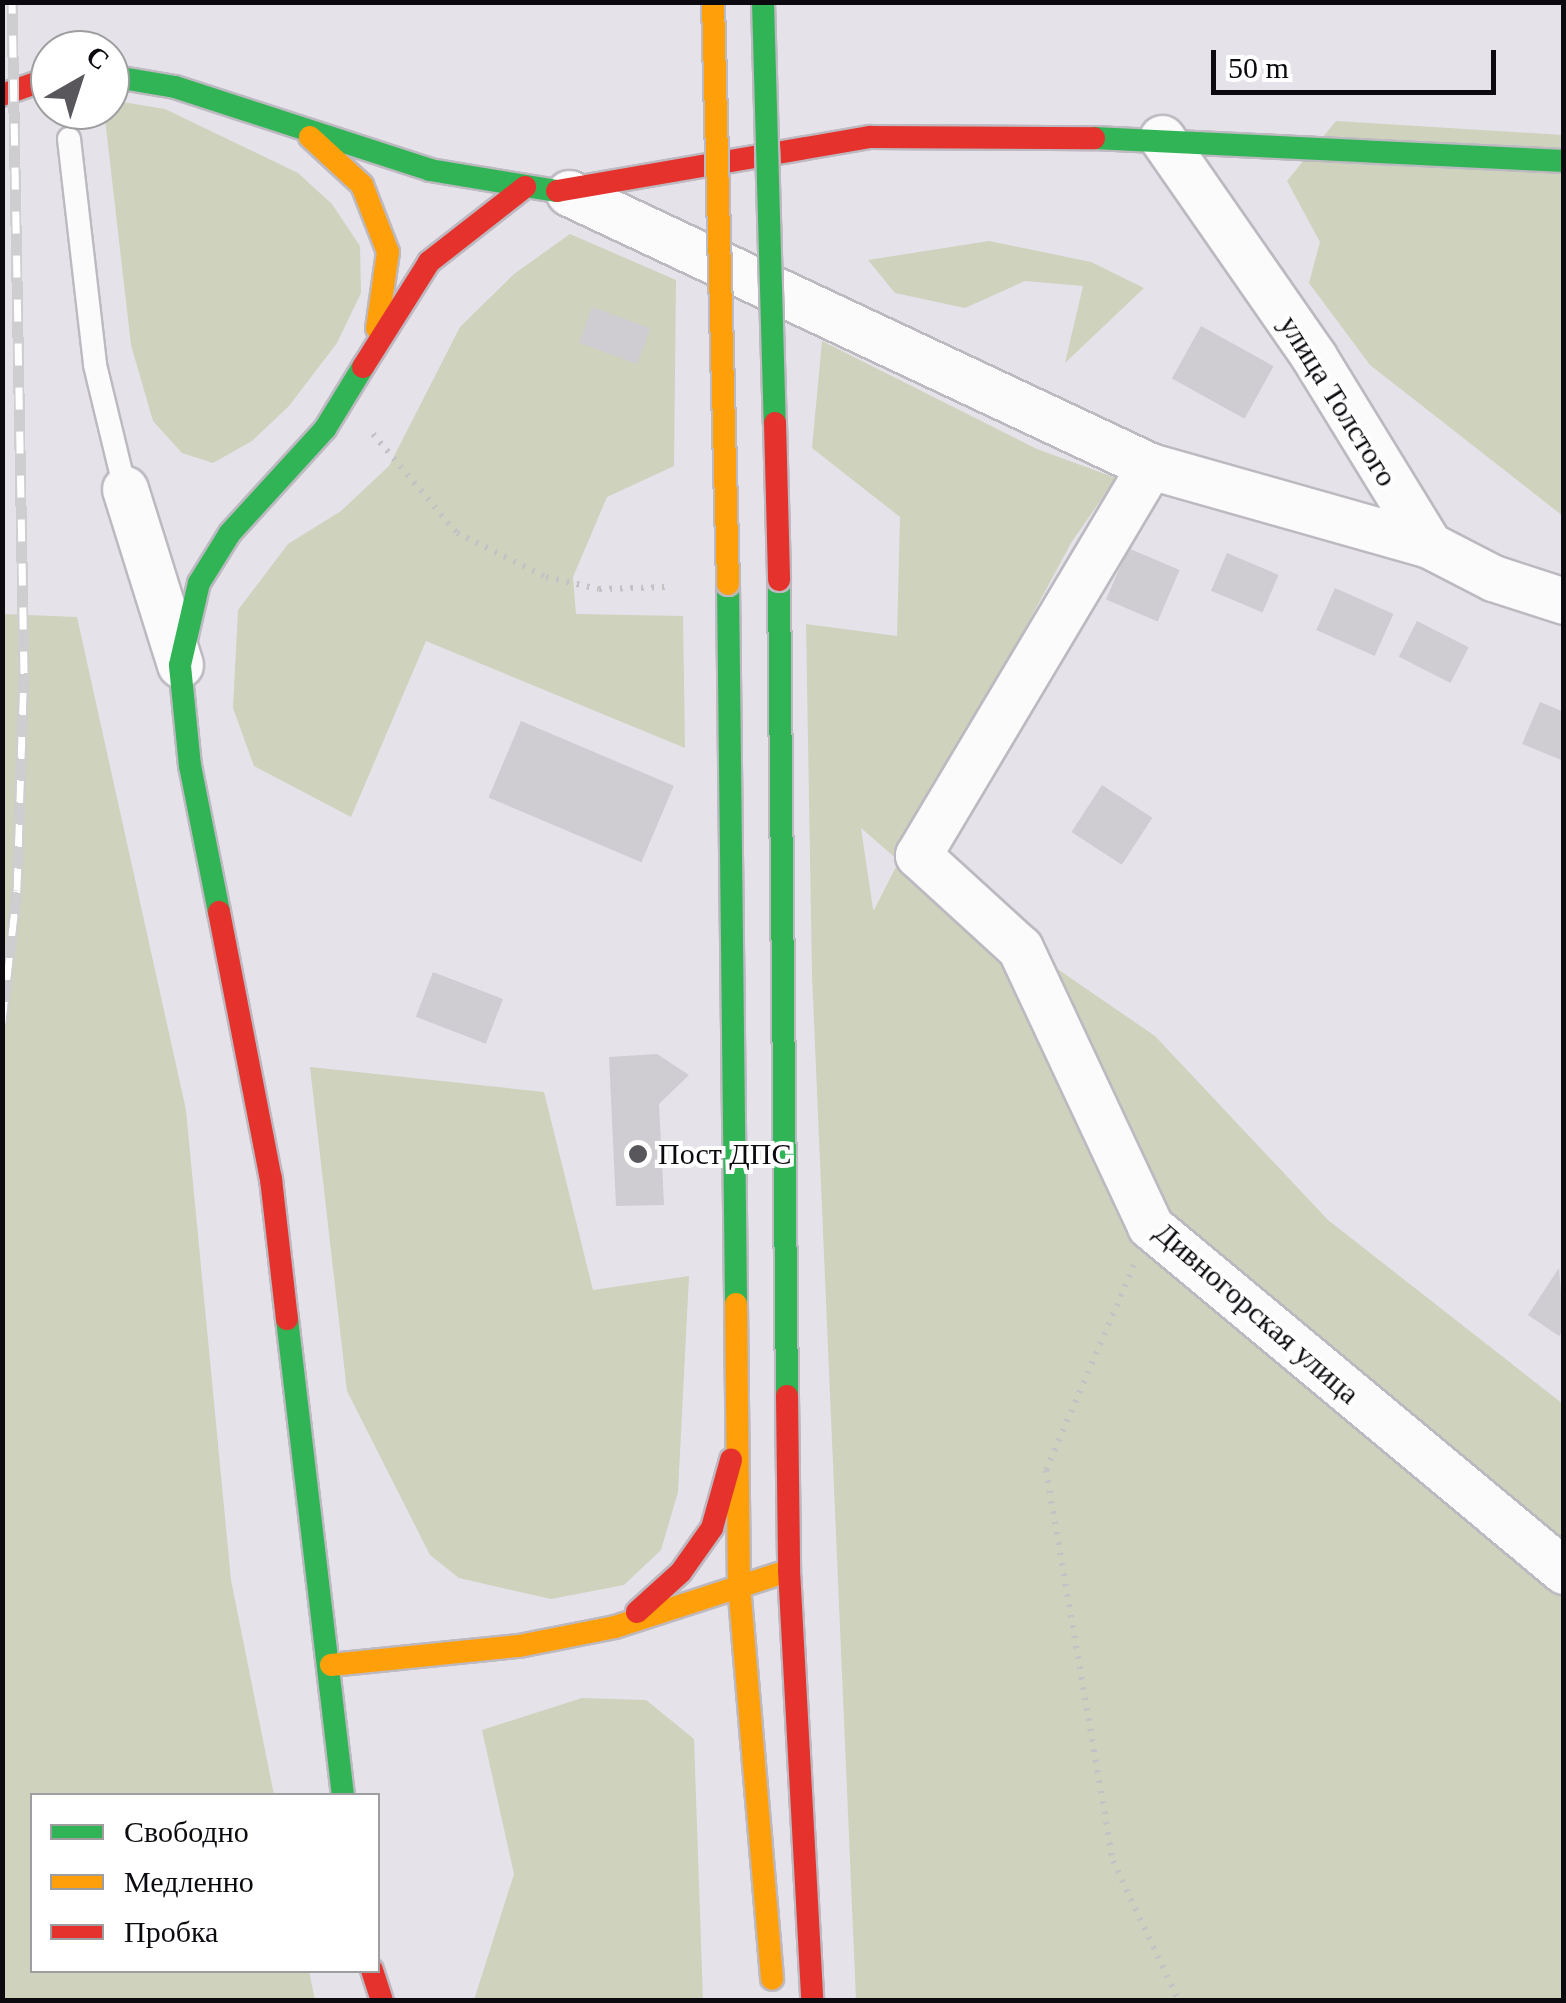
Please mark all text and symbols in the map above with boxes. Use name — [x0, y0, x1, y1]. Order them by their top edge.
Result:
north arrow — [30, 30, 130, 130]
scale bar — [1216, 30, 1501, 92]
text: С — [80, 39, 116, 76]
text: 50 m — [1228, 51, 1289, 84]
street label: улица Толстого — [1271, 309, 1405, 493]
place label: Пост ДПС — [658, 1136, 791, 1172]
marker: Пост ДПС — [627, 1143, 649, 1165]
street label: Дивногорская улица — [1147, 1214, 1367, 1412]
legend — [30, 1793, 380, 1973]
text: Свободно — [124, 1815, 249, 1848]
text: Медленно — [124, 1865, 254, 1898]
text: Пробка — [124, 1915, 218, 1948]

